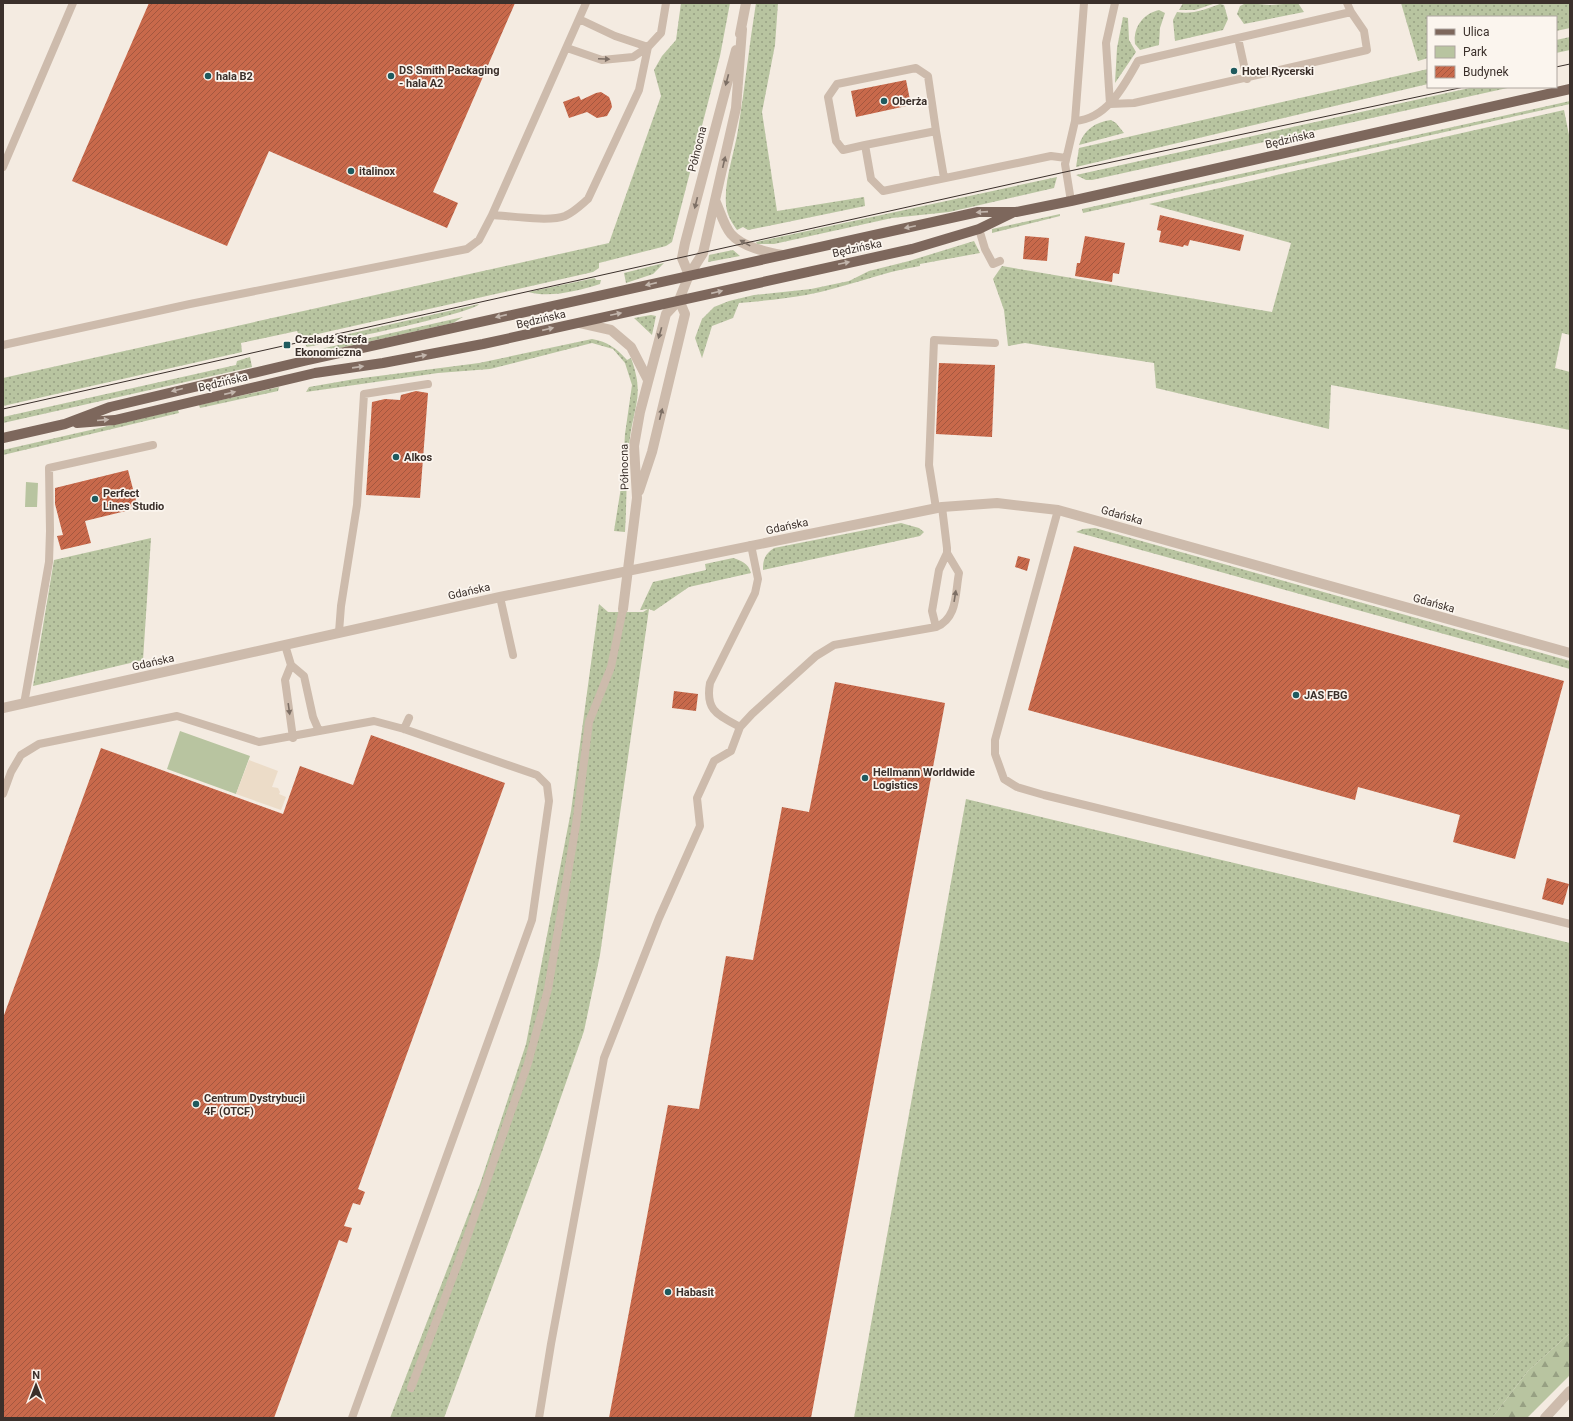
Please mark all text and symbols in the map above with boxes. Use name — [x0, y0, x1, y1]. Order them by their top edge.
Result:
legend — [1427, 16, 1557, 88]
text: Ulica — [1463, 25, 1489, 39]
text: Park — [1463, 45, 1488, 59]
one-way arrow — [598, 56, 611, 62]
place label: DS Smith Packaging - hala A2 — [399, 64, 500, 90]
place label: Hotel Rycerski — [1242, 65, 1314, 78]
text: Budynek — [1463, 65, 1510, 79]
marker: Hotel Rycerski — [1229, 66, 1239, 76]
place label: hala B2 — [216, 70, 253, 83]
marker: hala B2 — [203, 71, 213, 81]
marker: DS Smith Packaging - hala A2 — [386, 71, 396, 81]
one-way arrow — [724, 74, 730, 86]
place label: Oberża — [892, 95, 927, 108]
marker: Oberża — [879, 96, 889, 106]
street label: Północna — [686, 125, 709, 173]
street label: Będzińska — [1264, 127, 1316, 151]
one-way arrow — [721, 156, 727, 169]
place label: italinox — [359, 165, 396, 178]
marker: italinox — [346, 166, 356, 176]
one-way arrow — [693, 198, 699, 210]
one-way arrow — [976, 209, 988, 216]
one-way arrow — [904, 224, 916, 230]
street label: Będzińska — [831, 237, 883, 260]
one-way arrow — [740, 240, 751, 247]
one-way arrow — [838, 260, 850, 266]
one-way arrow — [645, 281, 657, 287]
one-way arrow — [711, 288, 723, 294]
street label: Będzińska — [515, 307, 567, 331]
one-way arrow — [609, 311, 622, 317]
one-way arrow — [495, 314, 507, 320]
one-way arrow — [542, 326, 554, 332]
one-way arrow — [657, 327, 663, 339]
place label: Czeladź Strefa Ekonomiczna — [295, 333, 367, 359]
marker: Czeladź Strefa Ekonomiczna — [282, 340, 292, 350]
one-way arrow — [415, 352, 427, 358]
one-way arrow — [351, 364, 364, 370]
street label: Będzińska — [197, 370, 249, 394]
one-way arrow — [170, 388, 183, 394]
one-way arrow — [224, 389, 237, 395]
one-way arrow — [659, 408, 665, 420]
one-way arrow — [97, 417, 109, 424]
street label: Północna — [618, 444, 631, 490]
place label: Alkos — [404, 451, 432, 464]
marker: Alkos — [391, 452, 401, 462]
place label: Perfect Lines Studio — [103, 487, 164, 513]
marker: Perfect Lines Studio — [90, 494, 100, 504]
street label: Gdańska — [1099, 503, 1144, 528]
street label: Gdańska — [765, 516, 809, 537]
street label: Gdańska — [447, 580, 492, 603]
one-way arrow — [952, 590, 958, 602]
street label: Gdańska — [1411, 591, 1456, 616]
street label: Gdańska — [131, 651, 176, 674]
place label: JAS FBG — [1304, 689, 1347, 702]
marker: JAS FBG — [1291, 690, 1301, 700]
one-way arrow — [286, 703, 292, 715]
place label: Hellmann Worldwide Logistics — [873, 766, 975, 792]
marker: Hellmann Worldwide Logistics — [860, 773, 870, 783]
place label: Centrum Dystrybucji 4F (OTCF) — [204, 1092, 305, 1118]
marker: Centrum Dystrybucji 4F (OTCF) — [191, 1099, 201, 1109]
place label: Habasit — [676, 1286, 714, 1299]
marker: Habasit — [663, 1287, 673, 1297]
north arrow — [16, 1365, 56, 1405]
text: N — [32, 1369, 40, 1382]

